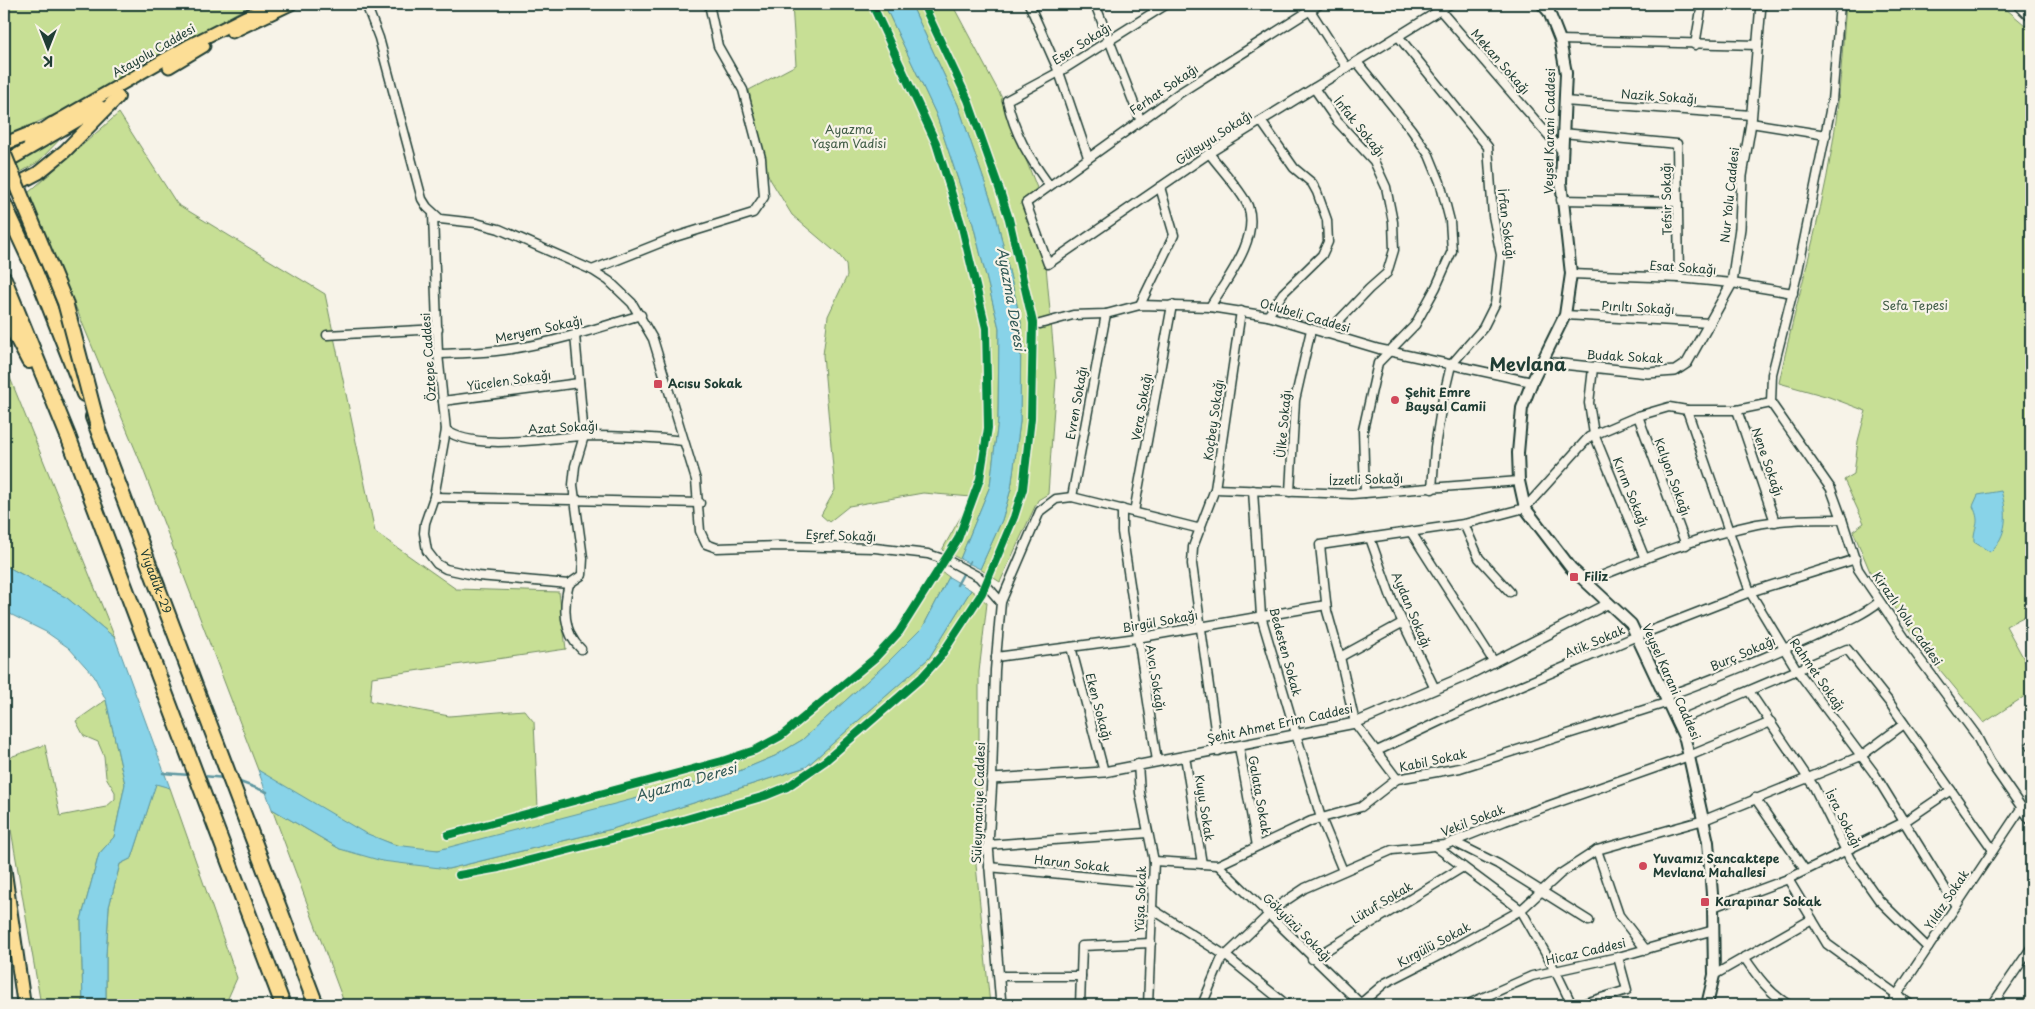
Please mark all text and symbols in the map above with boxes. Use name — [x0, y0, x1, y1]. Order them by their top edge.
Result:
street label: Eser Sokağı — [1048, 18, 1115, 69]
street label: Atayolu Caddesi — [109, 19, 198, 81]
north arrow — [22, 22, 72, 72]
street label: Mekan Sokağı — [1467, 25, 1534, 98]
text: K — [43, 51, 53, 72]
street label: Ferhat Sokağı — [1125, 59, 1201, 119]
street label: Veysel Karani Caddesi — [1539, 68, 1559, 194]
street label: Nazik Sokağı — [1620, 84, 1698, 108]
street label: İnfak Sokağı — [1330, 92, 1390, 160]
street label: Gülsuyu Sokağı — [1172, 106, 1255, 169]
park label: Ayazma Yaşam Vadisi — [811, 120, 887, 152]
street label: Nur Yolu Caddesi — [1715, 146, 1743, 244]
street label: Tefsir Sokağı — [1656, 162, 1676, 236]
street label: İrfan Sokağı — [1494, 187, 1520, 260]
water label: Ayazma Deresi — [992, 246, 1031, 354]
street label: Esat Sokağı — [1649, 256, 1717, 278]
street label: Otlubeli Caddesi — [1258, 294, 1353, 337]
street label: Pırıltı Sokağı — [1601, 296, 1675, 318]
park label: Sefa Tepesi — [1882, 296, 1948, 314]
street label: Meryem Sokağı — [493, 311, 584, 347]
street label: Öztepe Caddesi — [416, 312, 440, 402]
street label: Budak Sokak — [1586, 345, 1664, 367]
district label: Mevlana — [1490, 350, 1567, 377]
street label: Yücelen Sokağı — [466, 365, 552, 395]
street label: Evren Sokağı — [1061, 365, 1091, 441]
street label: Vera Sokağı — [1126, 372, 1156, 442]
place label: Acısu Sokak — [668, 374, 743, 392]
marker: Acısu Sokak — [652, 378, 664, 390]
street label: Koçbey Sokağı — [1198, 378, 1228, 462]
place label: Şehit Emre Baysal Camii — [1405, 383, 1486, 415]
street label: Ülke Sokağı — [1271, 389, 1295, 459]
marker: Şehit Emre Baysal Camii — [1389, 394, 1401, 406]
street label: Azat Sokağı — [527, 416, 598, 438]
street label: Nene Sokağı — [1748, 425, 1788, 498]
street label: Kalyon Sokağı — [1650, 435, 1695, 518]
street label: Kırım Sokağı — [1609, 454, 1653, 529]
street label: İzzetli Sokağı — [1329, 469, 1403, 489]
street label: Eşref Sokağı — [805, 525, 877, 545]
street label: Viyadük-29 — [136, 546, 177, 616]
place label: Filiz — [1584, 567, 1609, 585]
street label: Kirazlı Yolu Caddesi — [1869, 568, 1947, 669]
street label: Aydan Sokağı — [1388, 569, 1436, 650]
marker: Filiz — [1568, 571, 1580, 583]
street label: Birgül Sokağı — [1121, 605, 1199, 637]
street label: Bedesten Sokak — [1265, 605, 1307, 698]
street label: Atik Sokak — [1562, 620, 1628, 662]
street label: Veysel Karani Caddesi — [1638, 620, 1706, 743]
street label: Burç Sokağı — [1707, 631, 1778, 675]
street label: Rahmet Sokağı — [1786, 634, 1850, 715]
street label: Avcı Sokağı — [1142, 643, 1170, 713]
street label: Eken Sokağı — [1081, 671, 1117, 743]
street label: Şehit Ahmet Erim Caddesi — [1205, 699, 1354, 747]
street label: Süleymaniye Caddesi — [967, 742, 989, 864]
street label: Kabil Sokak — [1397, 744, 1468, 776]
street label: Galata Sokak — [1244, 754, 1276, 836]
water label: Ayazma Deresi — [633, 756, 741, 806]
street label: Kuyu Sokak — [1191, 773, 1219, 842]
street label: İsra Sokağı — [1821, 786, 1866, 851]
street label: Vekil Sokak — [1438, 800, 1507, 840]
place label: Yuvamız Sancaktepe Mevlana Mahallesi — [1653, 849, 1780, 881]
street label: Harun Sokak — [1033, 850, 1111, 876]
marker: Yuvamız Sancaktepe Mevlana Mahallesi — [1637, 860, 1649, 872]
street label: Yüşa Sokak — [1130, 865, 1150, 933]
street label: Yıldız Sokak — [1919, 866, 1973, 933]
street label: Lütuf Sokak — [1347, 877, 1416, 928]
street label: Gökyüzü Sokağı — [1259, 889, 1336, 966]
place label: Karapınar Sokak — [1715, 892, 1822, 910]
marker: Karapınar Sokak — [1699, 896, 1711, 908]
street label: Kırgülü Sokak — [1394, 917, 1473, 971]
street label: Hicaz Caddesi — [1544, 933, 1628, 969]

